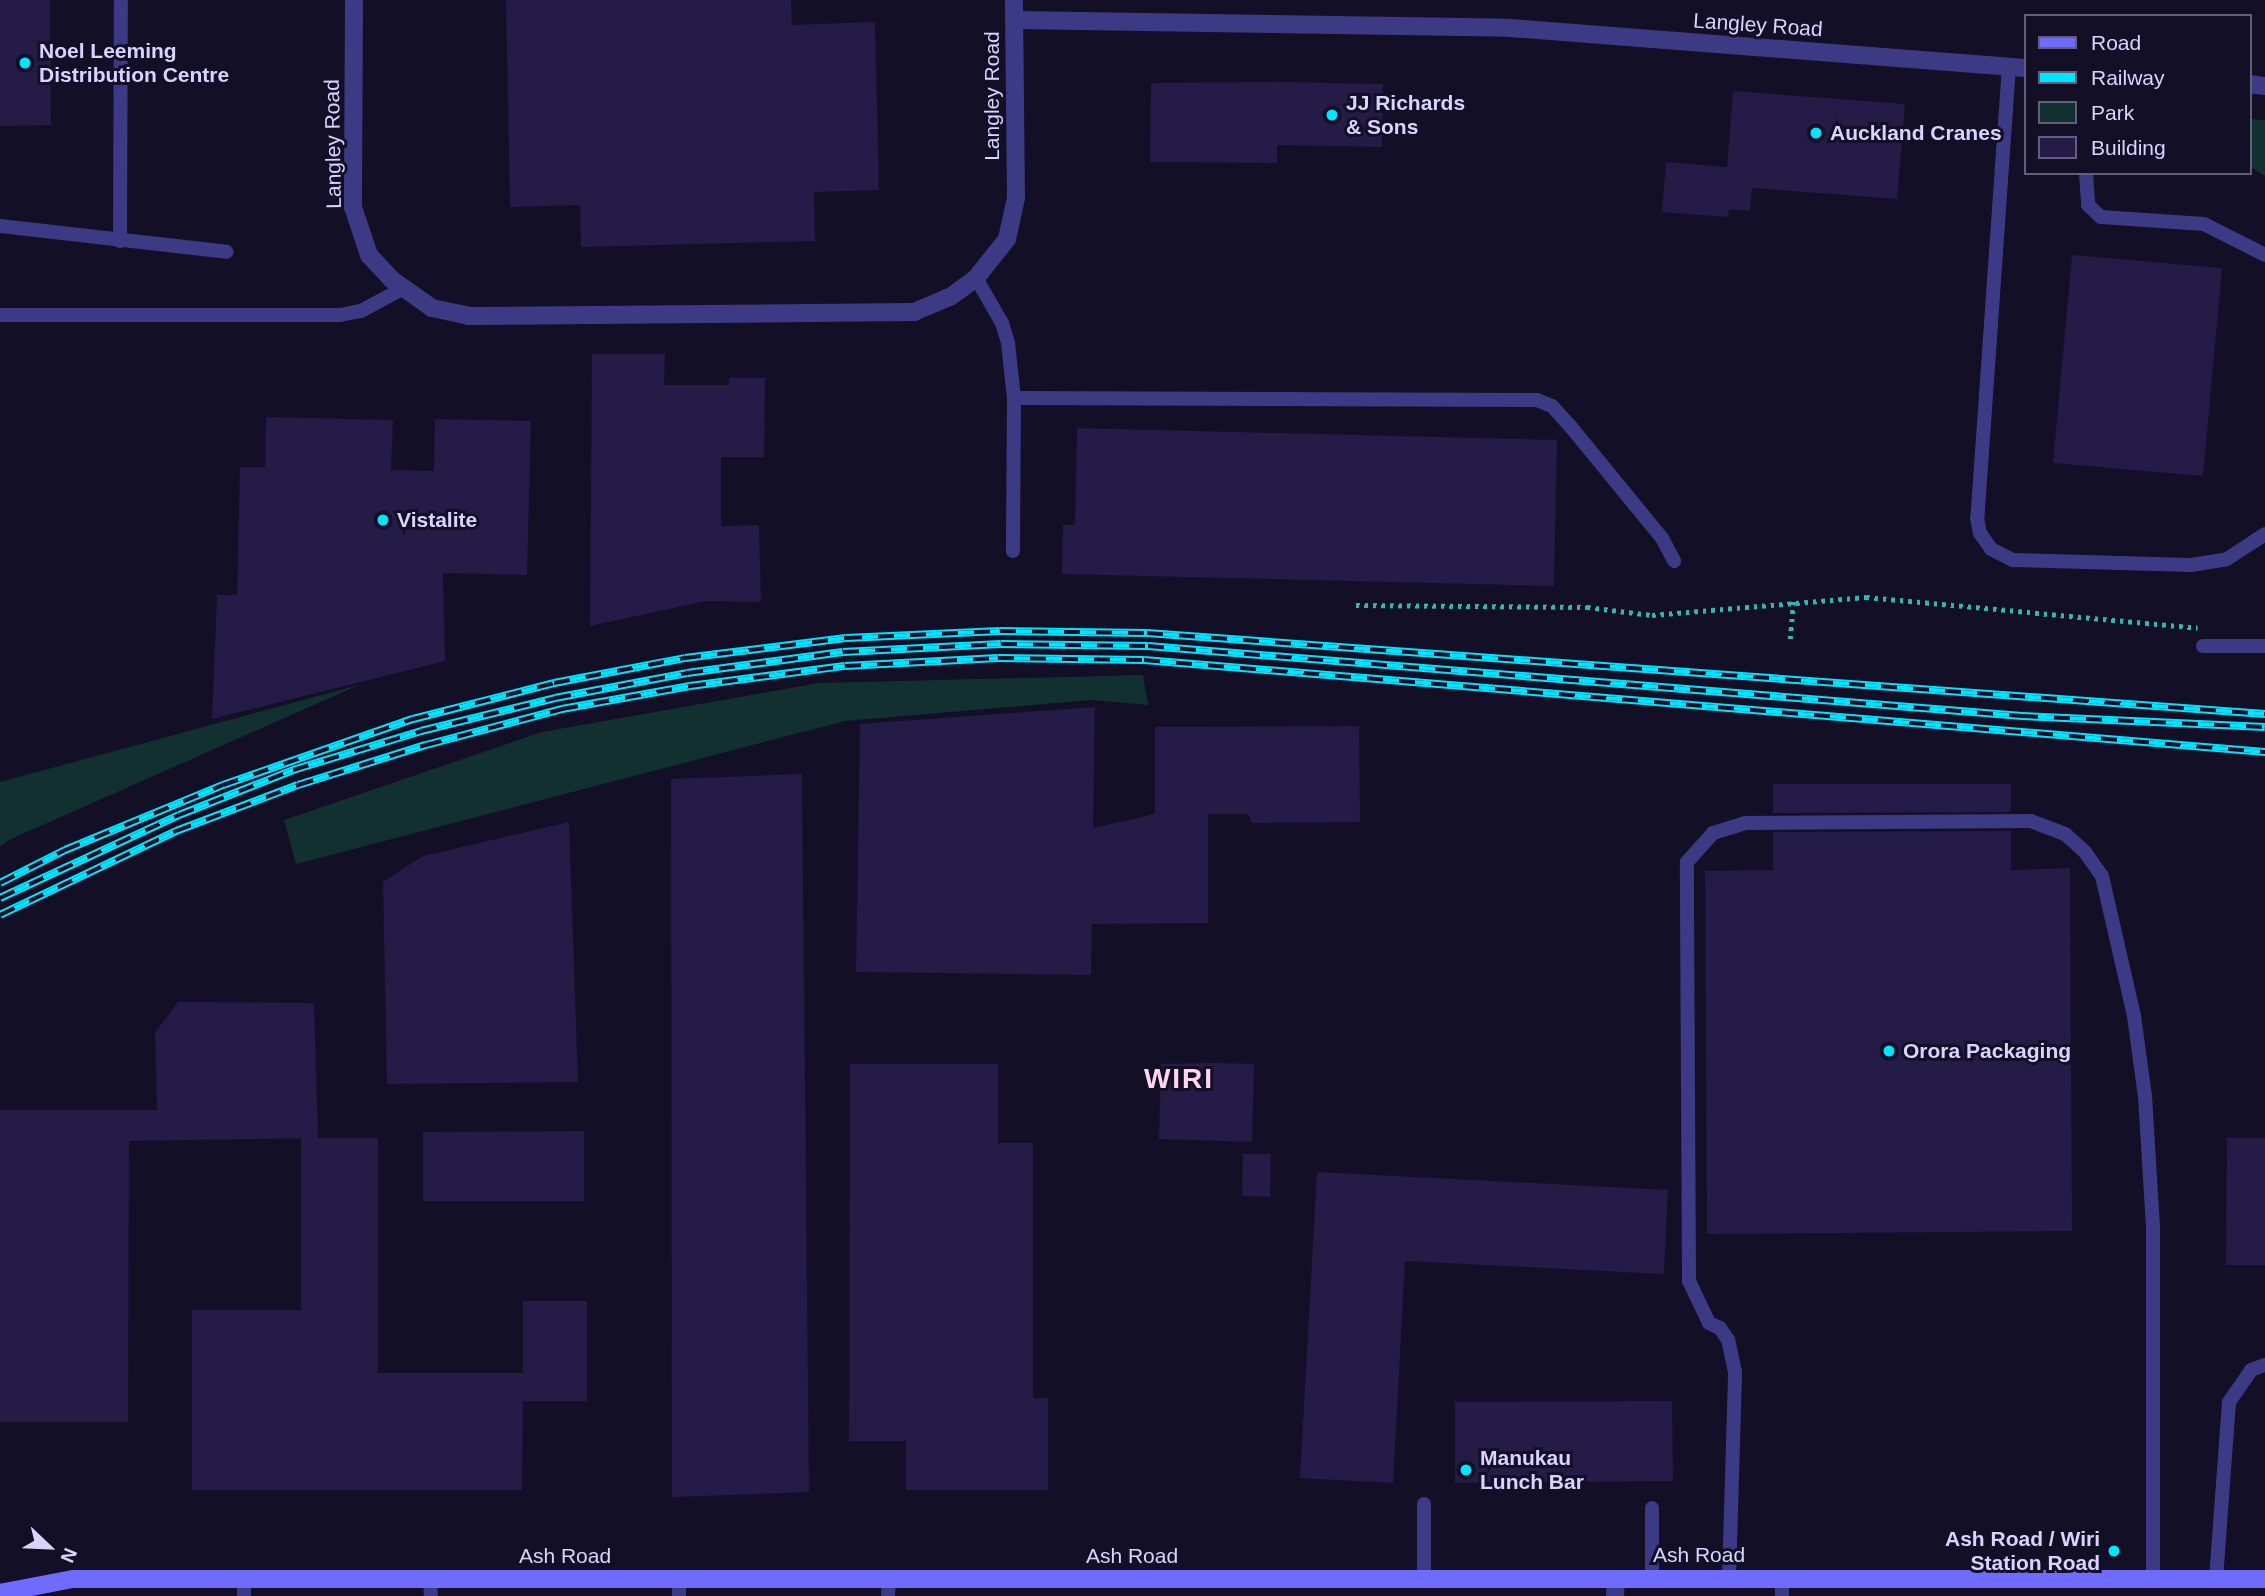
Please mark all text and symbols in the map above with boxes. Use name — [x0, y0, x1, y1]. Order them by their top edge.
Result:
street label: Langley Road — [1692, 8, 1824, 42]
legend — [2024, 14, 2251, 175]
street label: Langley Road — [979, 31, 1005, 161]
text: Road — [2091, 31, 2141, 54]
place label: Noel Leeming Distribution Centre — [39, 38, 229, 88]
marker: Noel Leeming Distribution Centre — [17, 55, 33, 71]
text: Railway — [2091, 66, 2165, 89]
street label: Langley Road — [319, 79, 347, 209]
place label: JJ Richards & Sons — [1346, 90, 1465, 140]
text: Park — [2091, 101, 2134, 124]
marker: JJ Richards & Sons — [1324, 107, 1340, 123]
place label: Auckland Cranes — [1830, 120, 2002, 146]
marker: Auckland Cranes — [1808, 125, 1824, 141]
text: Building — [2091, 136, 2166, 159]
place label: Vistalite — [397, 507, 477, 533]
marker: Vistalite — [375, 512, 391, 528]
place label: Orora Packaging — [1903, 1038, 2071, 1064]
marker: Orora Packaging — [1881, 1043, 1897, 1059]
district label: WIRI — [1144, 1062, 1214, 1096]
place label: Manukau Lunch Bar — [1480, 1445, 1584, 1495]
marker: Manukau Lunch Bar — [1458, 1462, 1474, 1478]
north arrow — [14, 1512, 84, 1582]
place label: Ash Road / Wiri Station Road — [1945, 1526, 2100, 1576]
street label: Ash Road — [1653, 1542, 1745, 1568]
street label: Ash Road — [519, 1543, 611, 1569]
street label: Ash Road — [1086, 1543, 1178, 1569]
marker: Ash Road / Wiri Station Road — [2106, 1543, 2122, 1559]
text: N — [56, 1545, 81, 1566]

